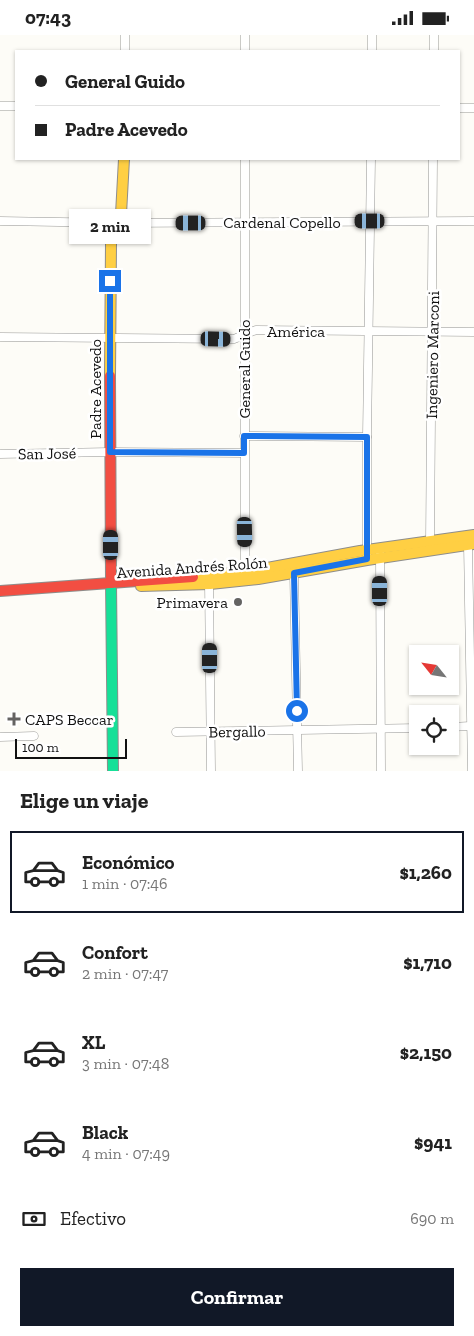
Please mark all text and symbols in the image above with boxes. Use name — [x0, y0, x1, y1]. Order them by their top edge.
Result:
text: 07:43 — [25, 6, 71, 29]
text: General Guido — [65, 70, 185, 93]
text: Padre Acevedo — [65, 118, 188, 141]
callout: 2 min — [69, 209, 151, 243]
street label: Cardenal Copello — [223, 213, 341, 232]
car — [355, 214, 385, 229]
car — [176, 216, 206, 231]
text: 2 min — [90, 217, 130, 236]
route end — [99, 270, 121, 292]
street label: Ingeniero Marconi — [422, 290, 443, 419]
street label: General Guido — [235, 319, 254, 419]
street label: América — [267, 322, 325, 341]
car — [200, 331, 231, 347]
street label: Padre Acevedo — [86, 339, 105, 439]
street label: San José — [18, 443, 76, 464]
car — [237, 517, 252, 547]
car — [103, 530, 118, 560]
street label: Avenida Andrés Rolón — [116, 553, 269, 582]
car — [372, 576, 387, 606]
place label: Primavera — [157, 593, 228, 612]
marker: Primavera — [232, 596, 244, 608]
car — [202, 643, 217, 673]
north arrow — [409, 645, 459, 695]
map controls — [409, 645, 459, 755]
route start — [286, 700, 308, 722]
button: locate — [409, 705, 459, 755]
place label: CAPS Beccar — [25, 710, 114, 729]
marker: CAPS Beccar — [7, 712, 21, 726]
street label: Bergallo — [208, 722, 266, 741]
scale bar — [15, 736, 128, 759]
text: 100 m — [22, 739, 59, 756]
text: Elige un viaje — [20, 787, 148, 814]
icon: car — [22, 850, 67, 895]
text: Económico — [82, 851, 175, 874]
text: $1,260 — [399, 861, 452, 884]
text: 1 min · 07:46 — [82, 874, 167, 893]
icon: car — [22, 940, 67, 985]
text: Confort — [82, 941, 148, 964]
text: $1,710 — [403, 951, 452, 974]
text: 2 min · 07:47 — [82, 964, 168, 983]
icon: car — [22, 1030, 67, 1075]
text: XL — [82, 1031, 105, 1054]
text: $2,150 — [400, 1041, 452, 1064]
text: 3 min · 07:48 — [82, 1054, 169, 1073]
icon: car — [22, 1120, 67, 1165]
text: Black — [82, 1121, 128, 1144]
text: $941 — [414, 1131, 452, 1154]
text: 4 min · 07:49 — [82, 1144, 170, 1163]
icon: cash — [20, 1205, 48, 1233]
text: Efectivo — [60, 1207, 126, 1230]
text: 690 m — [410, 1209, 454, 1228]
button: Confirmar — [20, 1268, 454, 1326]

